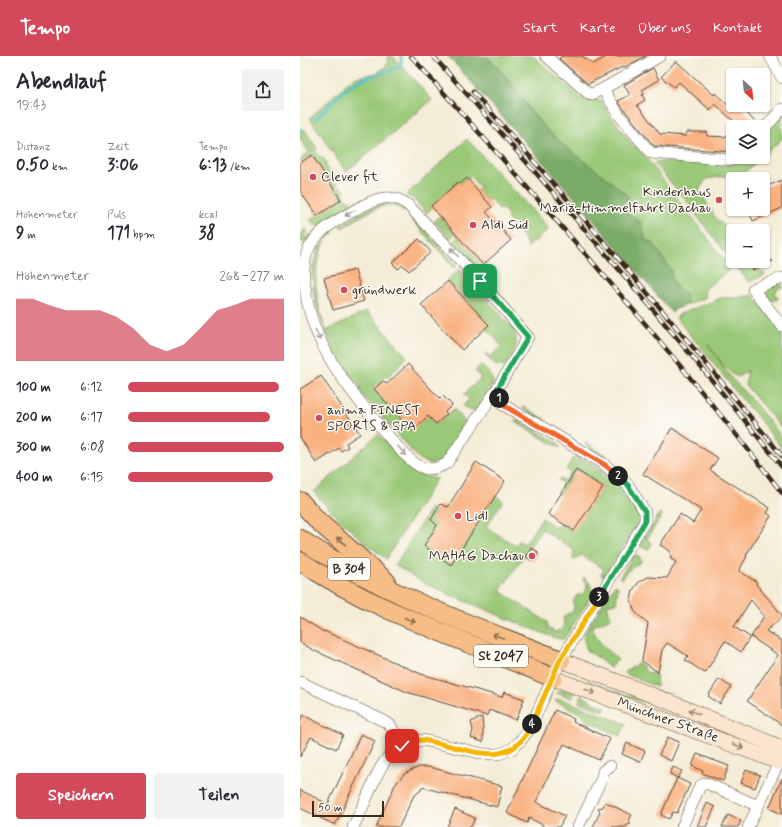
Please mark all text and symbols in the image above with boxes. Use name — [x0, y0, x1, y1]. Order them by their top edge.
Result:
text: Tempo — [20, 16, 70, 41]
text: Start — [523, 19, 558, 37]
text: Karte — [580, 19, 615, 37]
text: Über uns — [637, 19, 691, 37]
text: Kontakt — [713, 19, 762, 37]
text: Abendlauf — [16, 68, 107, 96]
north arrow — [726, 68, 770, 112]
map controls — [726, 68, 770, 268]
button: share — [242, 69, 284, 111]
text: 19:43 — [16, 97, 46, 114]
button: layers — [726, 120, 770, 164]
text: Distanz — [16, 140, 51, 154]
text: Zeit — [107, 140, 130, 154]
text: Tempo — [199, 140, 228, 154]
text: 0.50 — [16, 154, 49, 176]
text: 3:06 — [107, 154, 138, 176]
text: 6:13 — [199, 154, 227, 176]
text: km — [49, 160, 68, 174]
text: /km — [227, 160, 251, 174]
place label: Clever fit — [321, 168, 379, 186]
marker: Clever fit — [308, 172, 318, 182]
button: + — [726, 172, 770, 216]
place label: Kinderhaus Mariä-Himmelfahrt Dachau — [540, 183, 711, 217]
marker: Kinderhaus Mariä-Himmelfahrt Dachau — [714, 195, 724, 205]
text: Höhenmeter — [16, 208, 78, 222]
text: Puls — [107, 208, 126, 222]
text: kcal — [199, 208, 217, 222]
one-way arrow — [344, 210, 356, 218]
place label: Aldi Süd — [481, 216, 528, 234]
marker: Aldi Süd — [468, 220, 478, 230]
text: 9 — [16, 222, 24, 244]
text: 171 — [107, 222, 130, 244]
text: 38 — [199, 222, 216, 244]
button: − — [726, 224, 770, 268]
text: m — [24, 228, 36, 242]
text: bpm — [130, 228, 155, 242]
one-way arrow — [449, 247, 458, 257]
pin — [463, 264, 497, 298]
text: Höhenmeter — [16, 268, 89, 285]
text: 268–277 m — [219, 268, 284, 285]
icon: arrive — [469, 270, 491, 292]
place label: gründwerk — [352, 281, 416, 299]
marker: gründwerk — [339, 285, 349, 295]
one-way arrow — [315, 328, 322, 340]
text: 100 m — [16, 379, 51, 396]
text: 6:12 — [80, 379, 103, 396]
pin: 1 — [489, 388, 509, 408]
text: 1 — [497, 391, 501, 405]
place label: anima FINEST SPORTS & SPA — [327, 401, 421, 435]
text: 200 m — [16, 409, 51, 426]
text: 6:17 — [80, 409, 102, 426]
marker: anima FINEST SPORTS & SPA — [314, 413, 324, 423]
text: 300 m — [16, 439, 51, 456]
text: 6:08 — [80, 439, 105, 456]
one-way arrow — [397, 446, 406, 456]
pin: 2 — [608, 466, 628, 486]
text: 400 m — [16, 469, 53, 486]
text: 6:15 — [80, 469, 103, 486]
text: 2 — [615, 469, 621, 483]
place label: Lidl — [466, 507, 488, 525]
marker: Lidl — [453, 511, 463, 521]
one-way arrow — [336, 536, 346, 546]
place label: MAHAG Dachau — [429, 547, 524, 565]
marker: MAHAG Dachau — [527, 551, 537, 561]
road number: B 304 — [328, 558, 370, 580]
pin: 3 — [589, 587, 609, 607]
text: 3 — [597, 590, 601, 604]
one-way arrow — [404, 616, 416, 624]
one-way arrow — [492, 631, 504, 639]
road number: St 2047 — [474, 645, 528, 667]
one-way arrow — [583, 688, 595, 696]
street label: Münchner Straße — [615, 693, 721, 747]
one-way arrow — [689, 708, 701, 715]
pin: 4 — [522, 714, 542, 734]
text: 4 — [529, 717, 535, 731]
pin — [385, 729, 419, 763]
icon: check — [391, 735, 413, 757]
one-way arrow — [731, 743, 743, 751]
button: Speichern — [16, 773, 146, 819]
button: Teilen — [154, 773, 284, 819]
scale bar — [312, 799, 384, 818]
text: 50 m — [318, 801, 343, 815]

